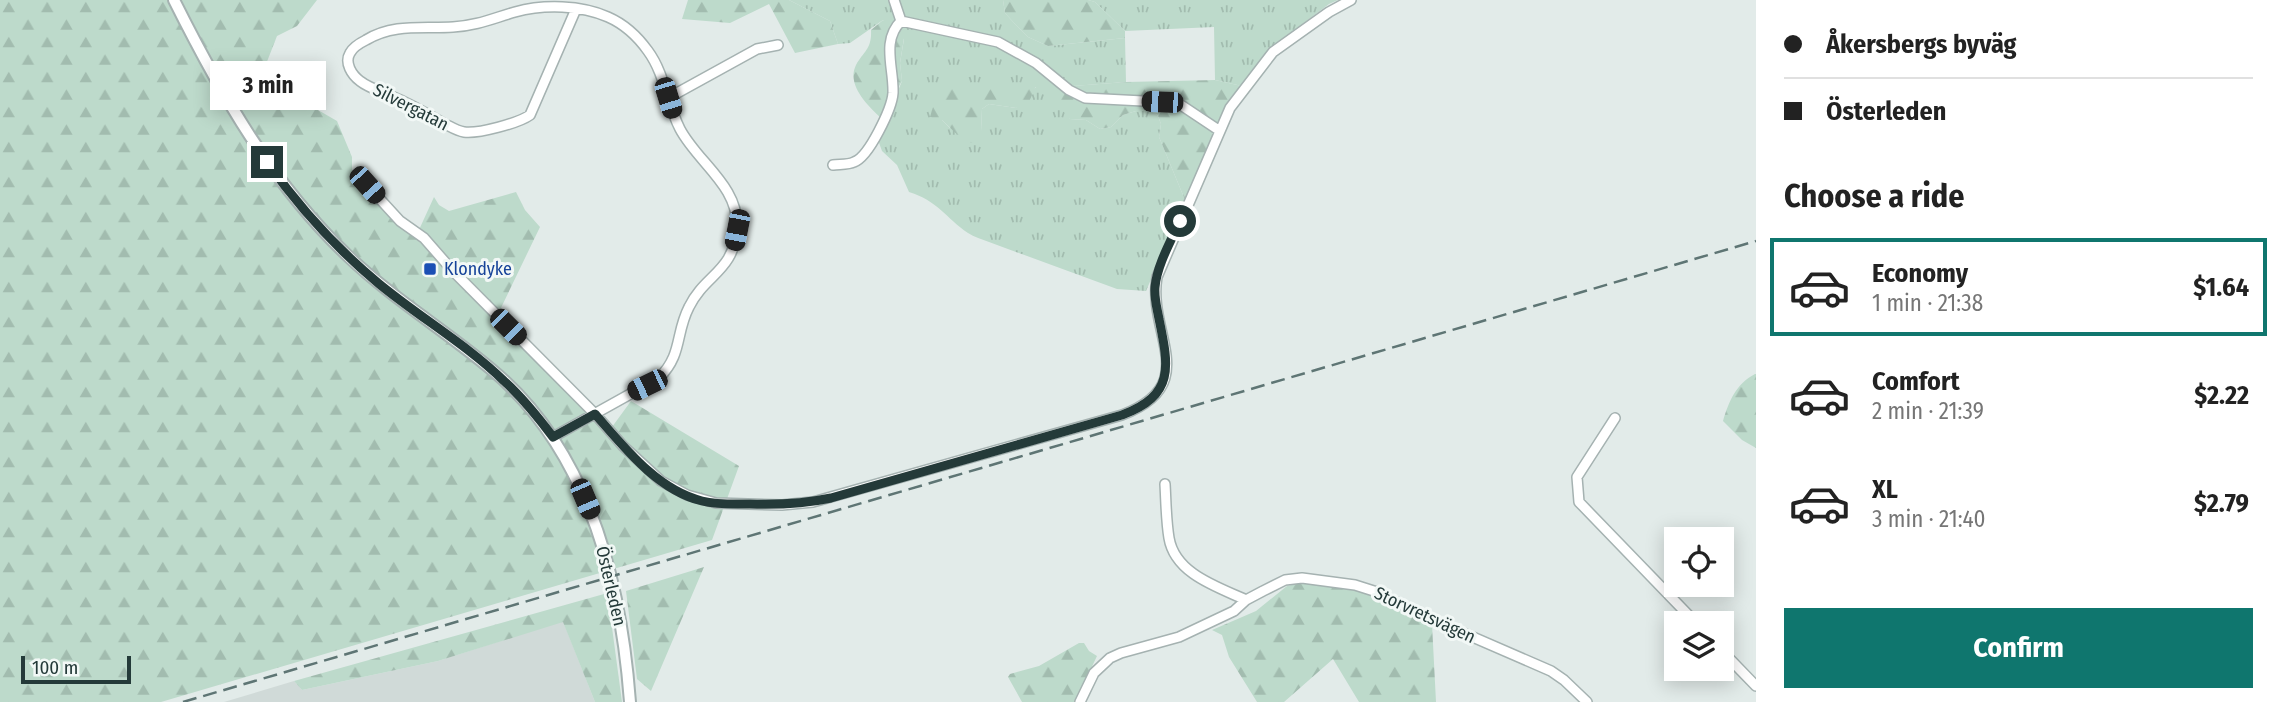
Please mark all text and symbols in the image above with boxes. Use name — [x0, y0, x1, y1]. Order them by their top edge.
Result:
text: Åkersbergs byväg — [1826, 29, 2016, 60]
callout: 3 min — [209, 60, 325, 110]
text: 3 min — [242, 71, 294, 99]
car — [652, 75, 685, 121]
street label: Silvergatan — [370, 79, 452, 135]
car — [1141, 91, 1184, 113]
text: Österleden — [1826, 96, 1946, 127]
route end — [251, 146, 283, 178]
car — [346, 162, 389, 208]
text: Choose a ride — [1784, 177, 1965, 215]
route start — [1164, 205, 1196, 237]
car — [723, 207, 752, 253]
icon: car — [1788, 256, 1851, 319]
place label: Klondyke — [444, 258, 512, 280]
text: Economy — [1872, 258, 1968, 289]
marker: Klondyke — [422, 261, 438, 277]
text: $1.64 — [2193, 272, 2249, 303]
text: 1 min · 21:38 — [1872, 289, 1983, 317]
car — [486, 305, 531, 349]
icon: car — [1788, 364, 1851, 427]
car — [624, 366, 671, 404]
text: Comfort — [1872, 366, 1960, 397]
text: $2.22 — [2194, 380, 2249, 411]
text: 2 min · 21:39 — [1872, 397, 1984, 425]
icon: car — [1788, 472, 1851, 535]
text: XL — [1872, 474, 1898, 505]
car — [568, 476, 603, 522]
text: $2.79 — [2194, 488, 2249, 519]
text: 3 min · 21:40 — [1872, 505, 1986, 533]
map controls — [1664, 527, 1734, 681]
button: locate — [1664, 527, 1734, 597]
street label: Österleden — [591, 544, 631, 628]
street label: Storvretsvägen — [1371, 582, 1479, 648]
button: Confirm — [1784, 608, 2253, 688]
button: layers — [1664, 611, 1734, 681]
scale bar — [21, 653, 131, 685]
text: 100 m — [32, 656, 78, 679]

